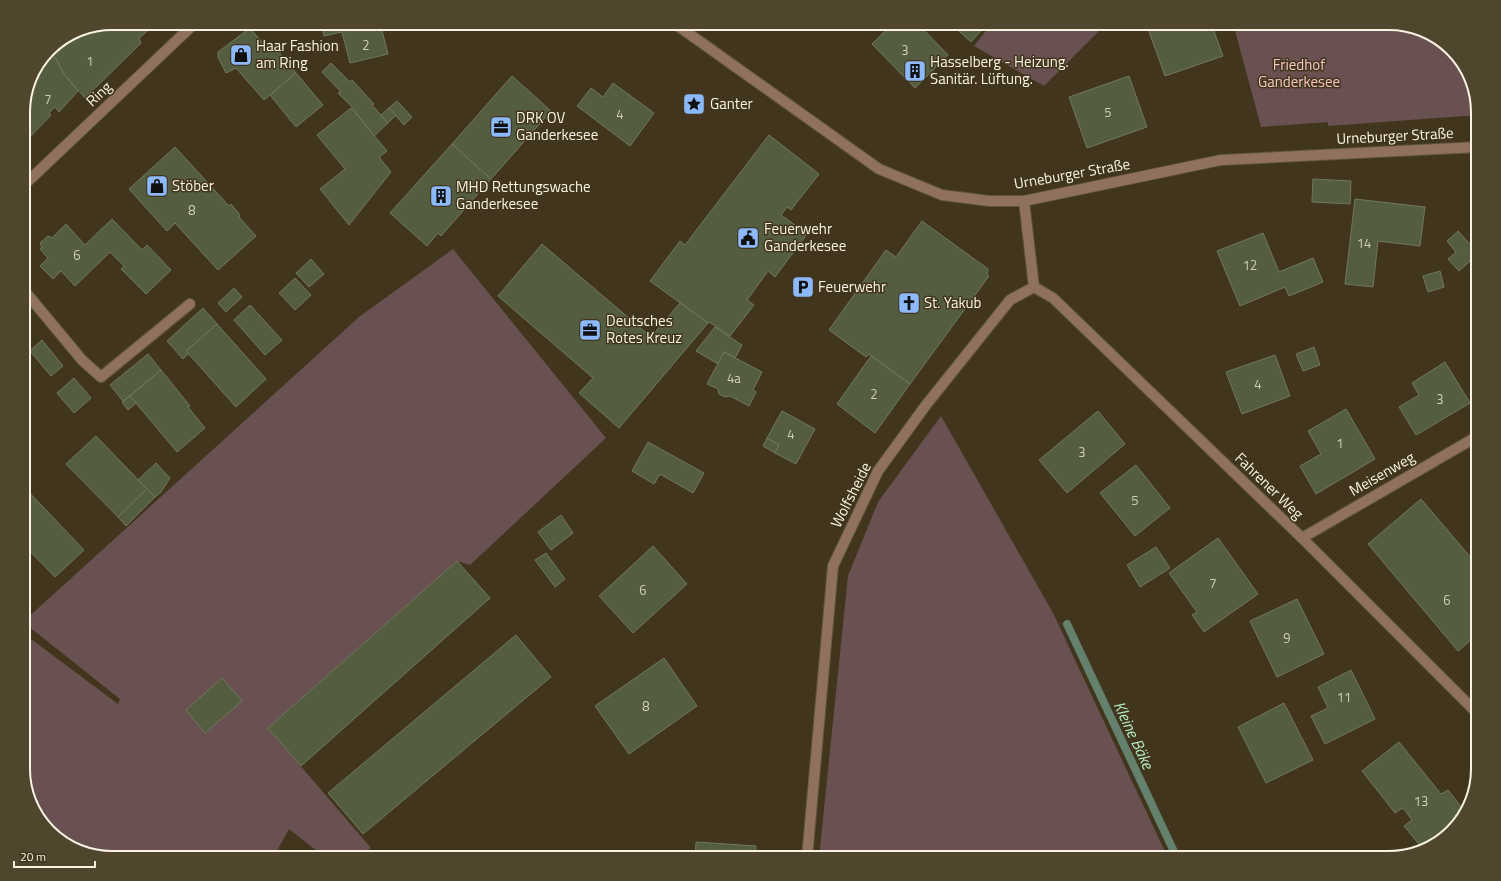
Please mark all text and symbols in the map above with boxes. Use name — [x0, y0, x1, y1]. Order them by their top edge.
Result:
place label: Haar Fashion am Ring — [256, 34, 339, 74]
house number: 2 — [362, 35, 370, 55]
house number: 3 — [901, 40, 909, 60]
shop icon: Haar Fashion am Ring — [228, 42, 254, 68]
place label: Hasselberg - Heizung. Sanitär. Lüftung. — [930, 50, 1069, 90]
house number: 1 — [86, 51, 94, 71]
park label: Friedhof Ganderkesee — [1258, 53, 1340, 93]
building icon: Hasselberg - Heizung. Sanitär. Lüftung. — [902, 58, 928, 84]
street label: Ring — [80, 75, 117, 112]
house number: 7 — [44, 89, 52, 109]
place icon: Ganter — [681, 91, 707, 117]
place label: Ganter — [710, 92, 753, 115]
house number: 5 — [1104, 102, 1112, 122]
house number: 4 — [616, 104, 624, 124]
place label: DRK OV Ganderkesee — [516, 106, 598, 146]
office icon: DRK OV Ganderkesee — [488, 114, 514, 140]
street label: Urneburger Straße — [1336, 121, 1454, 150]
street label: Urneburger Straße — [1012, 152, 1132, 195]
shop icon: Stöber — [144, 173, 170, 199]
place label: Stöber — [172, 174, 214, 197]
place label: MHD Rettungswache Ganderkesee — [456, 175, 591, 215]
building icon: MHD Rettungswache Ganderkesee — [428, 183, 454, 209]
house number: 8 — [188, 200, 196, 220]
place label: Feuerwehr Ganderkesee — [764, 217, 846, 257]
public building icon: Feuerwehr Ganderkesee — [735, 225, 761, 251]
house number: 14 — [1357, 233, 1371, 253]
house number: 6 — [73, 245, 81, 265]
house number: 12 — [1243, 255, 1257, 275]
parking icon: Feuerwehr — [790, 274, 816, 300]
place label: Feuerwehr — [818, 275, 886, 298]
church icon: St. Yakub — [896, 290, 922, 316]
place label: St. Yakub — [924, 291, 982, 314]
place label: Deutsches Rotes Kreuz — [606, 309, 682, 349]
office icon: Deutsches Rotes Kreuz — [577, 317, 603, 343]
house number: 4a — [727, 368, 741, 388]
house number: 4 — [1254, 374, 1262, 394]
house number: 2 — [870, 384, 878, 404]
house number: 3 — [1436, 389, 1444, 409]
house number: 4 — [787, 424, 795, 444]
house number: 1 — [1336, 433, 1344, 453]
house number: 3 — [1078, 442, 1086, 462]
street label: Meisenweg — [1345, 445, 1419, 502]
street label: Fahrener Weg — [1230, 447, 1309, 525]
street label: Wolfsheide — [824, 458, 877, 532]
house number: 5 — [1131, 490, 1139, 510]
house number: 7 — [1209, 573, 1217, 593]
house number: 6 — [639, 580, 647, 600]
house number: 6 — [1443, 590, 1451, 610]
house number: 9 — [1283, 628, 1291, 648]
house number: 11 — [1337, 687, 1351, 707]
house number: 8 — [642, 696, 650, 716]
water label: Kleine Bäke — [1108, 697, 1161, 775]
house number: 13 — [1414, 791, 1428, 811]
scale bar — [14, 843, 95, 869]
text: 20 m — [20, 847, 46, 866]

